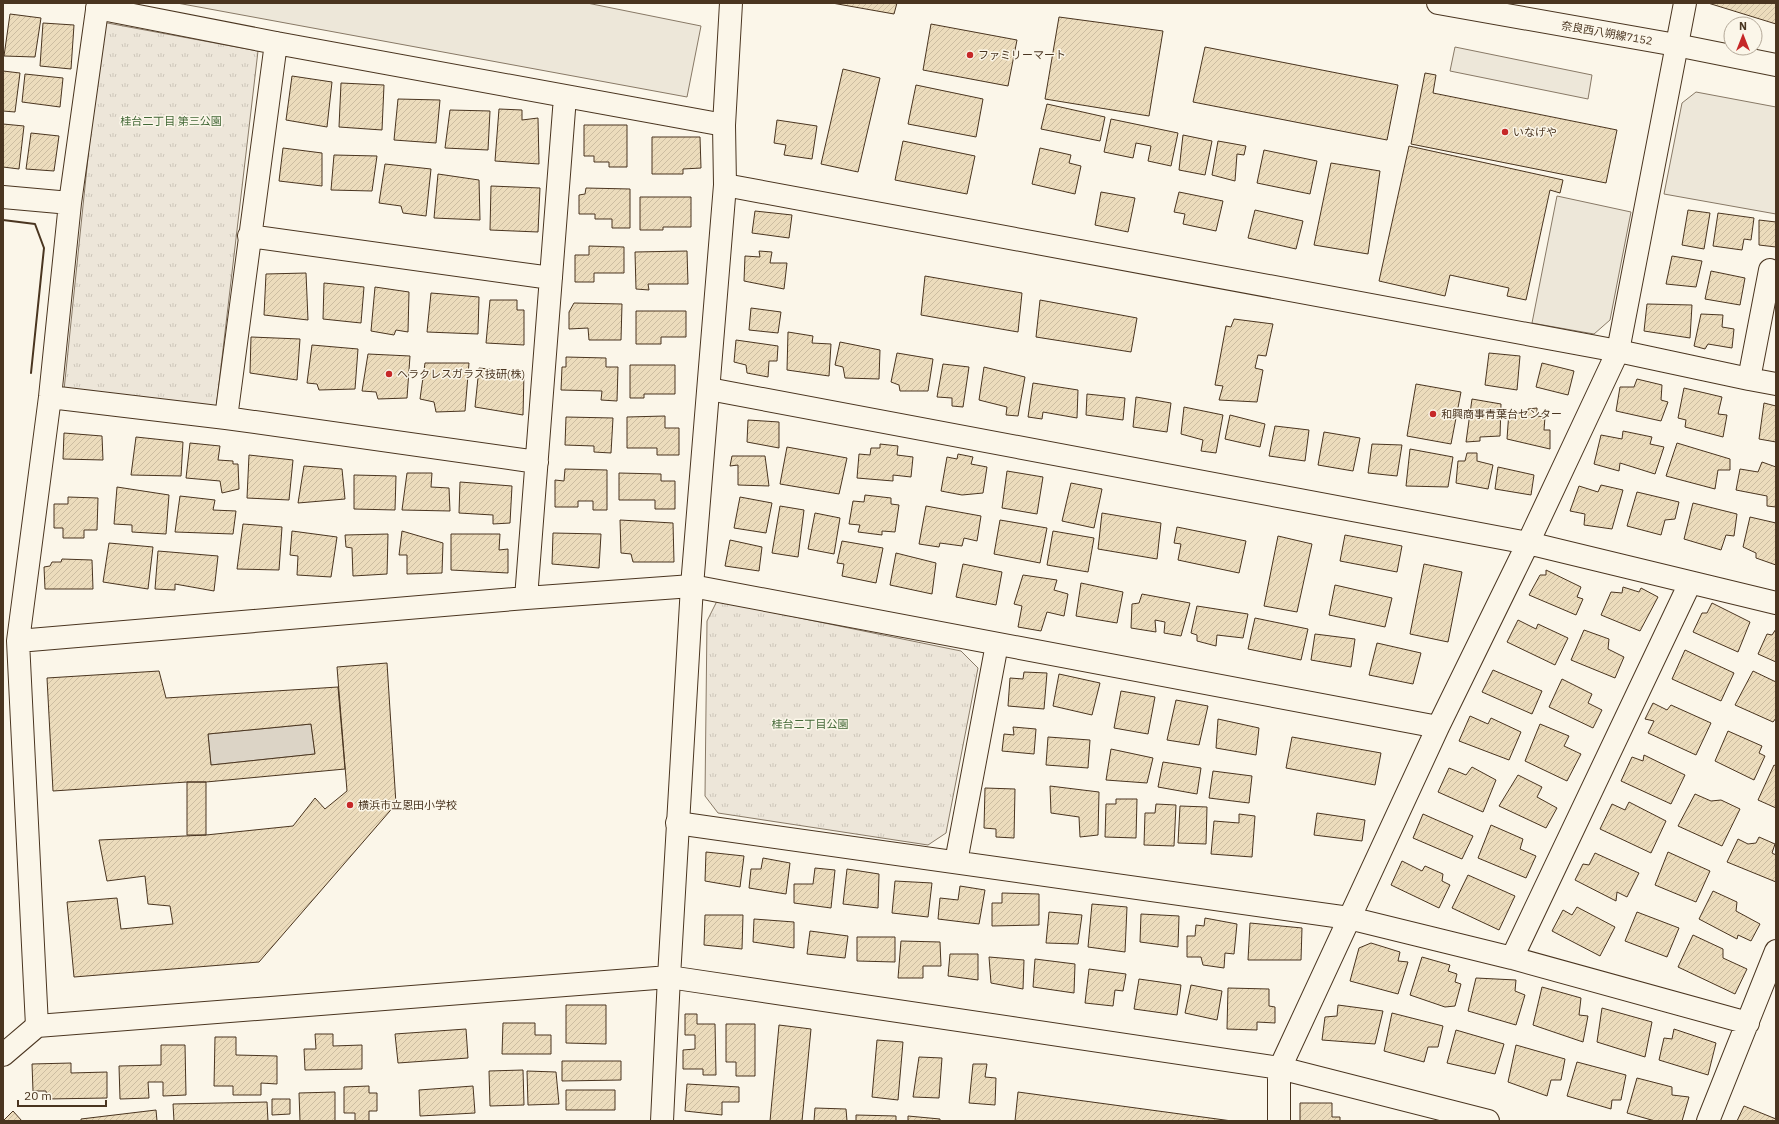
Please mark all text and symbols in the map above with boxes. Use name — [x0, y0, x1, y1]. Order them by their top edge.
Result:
north arrow — [1723, 16, 1763, 56]
street label: 奈良西八朔線7152 — [1560, 18, 1654, 48]
text: N — [1739, 19, 1747, 33]
place label: ファミリーマート — [978, 48, 1066, 62]
marker: ファミリーマート — [965, 50, 975, 60]
park label: 桂台二丁目 第三公園 — [120, 114, 222, 128]
place label: いなげや — [1513, 125, 1557, 139]
marker: いなげや — [1500, 127, 1510, 137]
place label: ヘラクレスガラス技研(株) — [397, 367, 525, 381]
marker: ヘラクレスガラス技研(株) — [384, 369, 394, 379]
place label: 和興商事青葉台センター — [1441, 407, 1562, 421]
marker: 和興商事青葉台センター — [1428, 409, 1438, 419]
park label: 桂台二丁目公園 — [772, 717, 849, 731]
place label: 横浜市立恩田小学校 — [358, 798, 457, 812]
marker: 横浜市立恩田小学校 — [345, 800, 355, 810]
scale bar — [18, 1082, 106, 1108]
text: 20 m — [24, 1088, 52, 1103]

